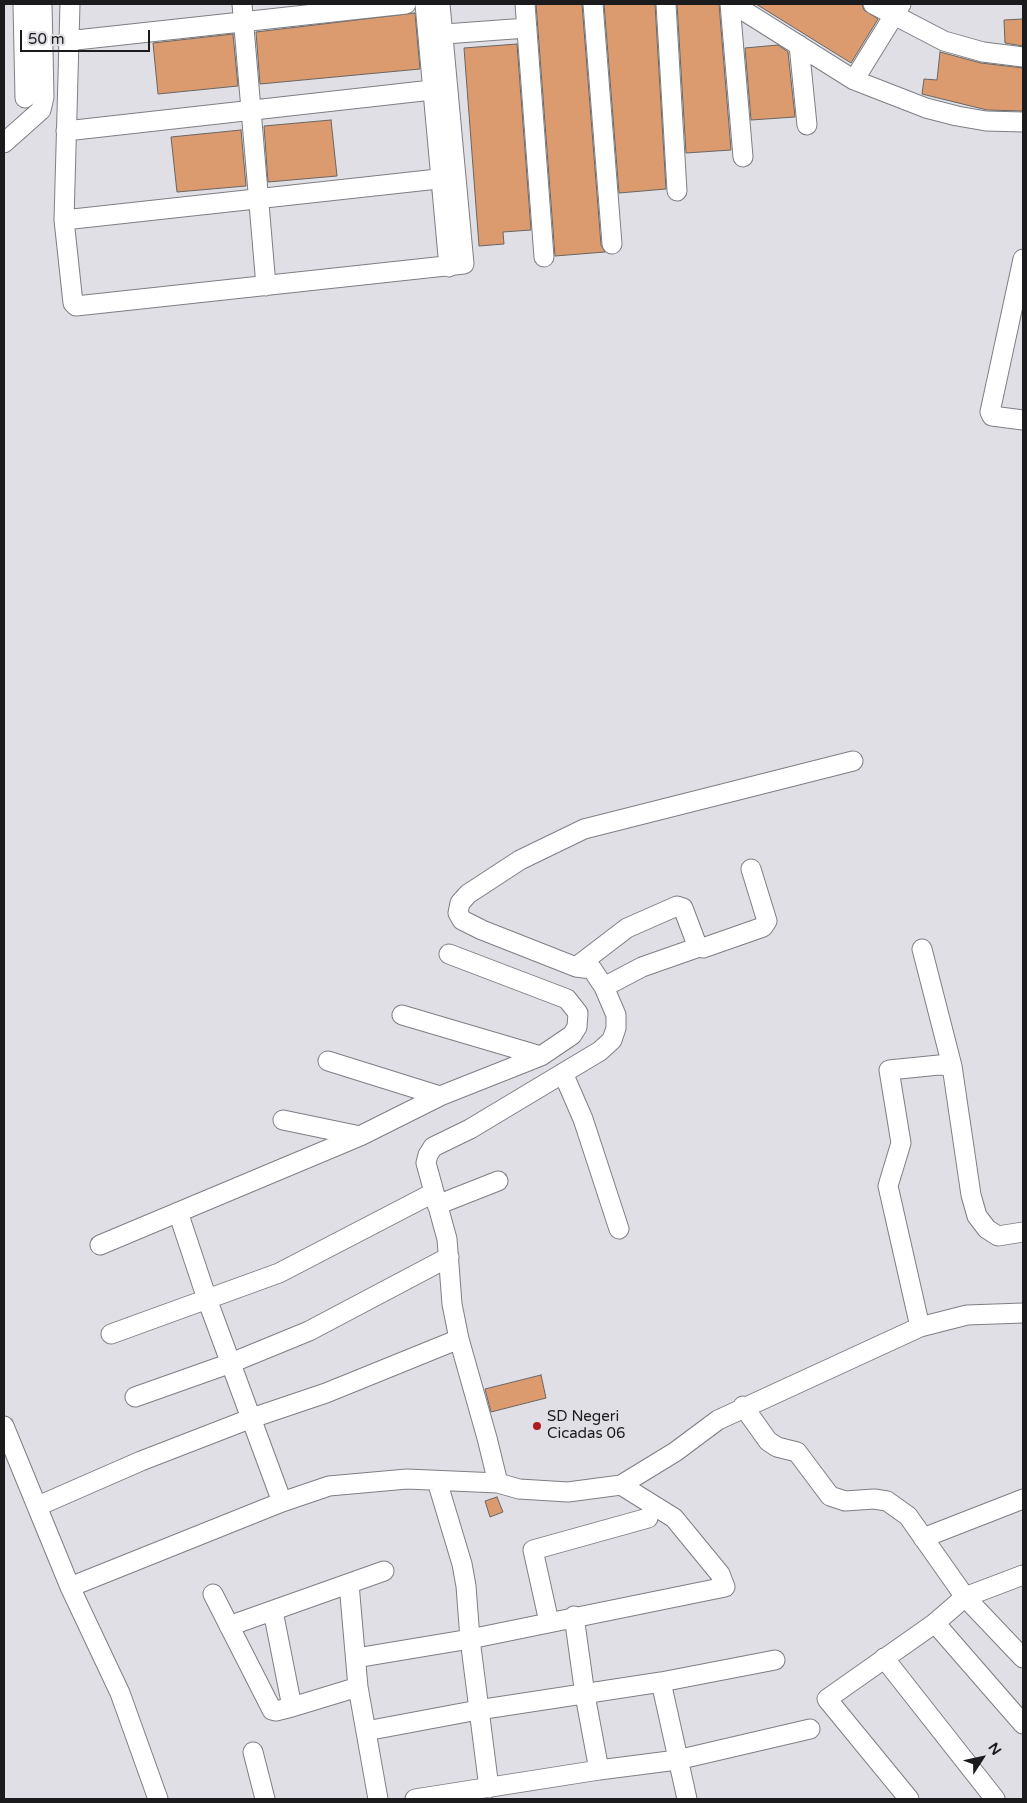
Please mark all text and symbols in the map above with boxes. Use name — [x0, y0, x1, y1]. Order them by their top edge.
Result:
scale bar — [22, 20, 152, 52]
text: 50 m — [28, 30, 65, 48]
place label: SD Negeri Cicadas 06 — [547, 1408, 625, 1443]
marker: SD Negeri Cicadas 06 — [531, 1420, 543, 1432]
north arrow — [957, 1733, 1007, 1783]
text: N — [985, 1740, 1005, 1759]

